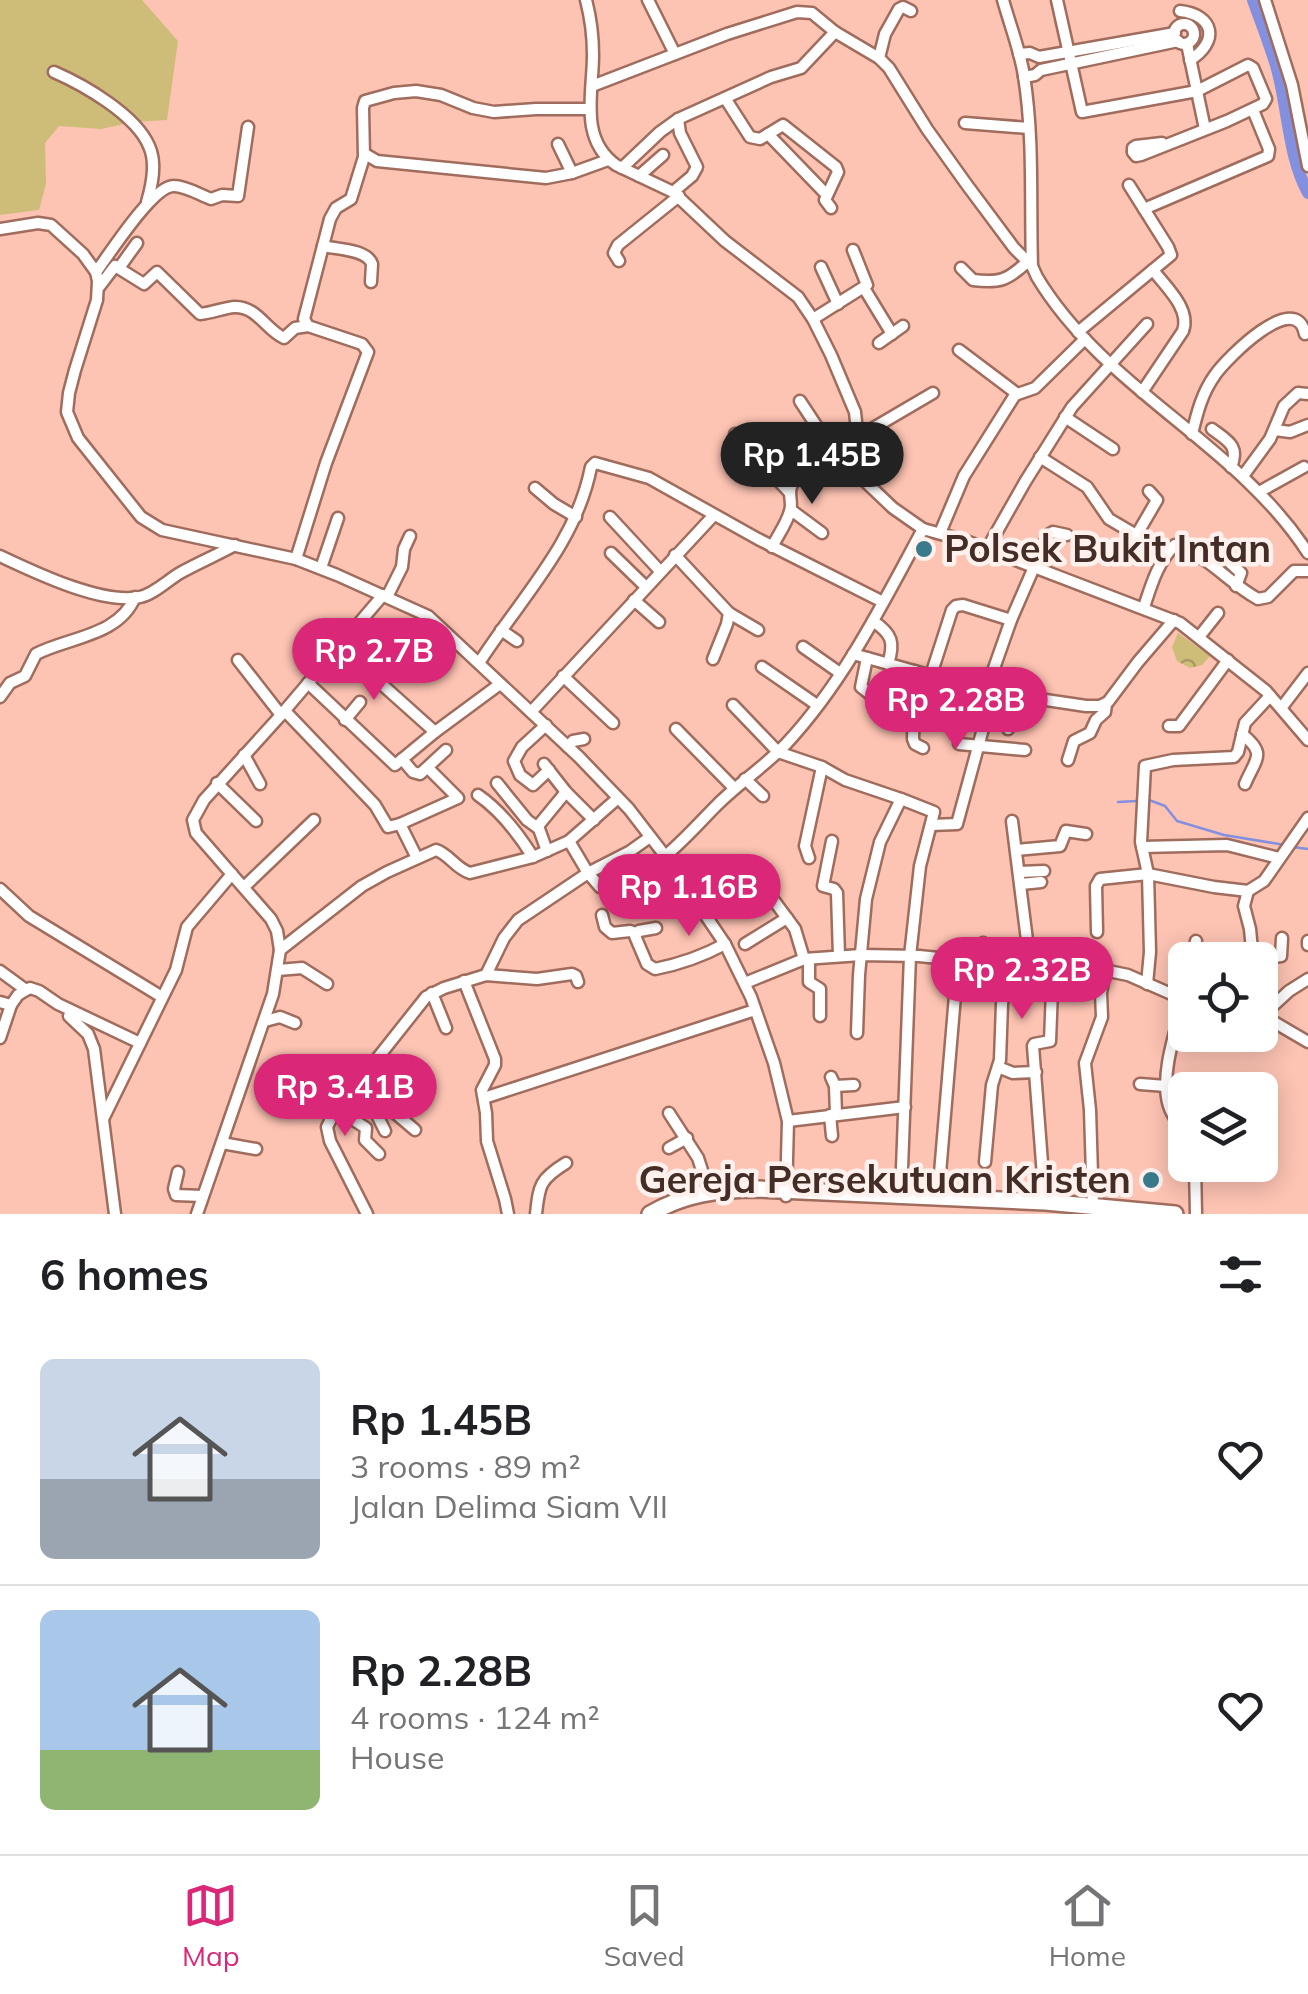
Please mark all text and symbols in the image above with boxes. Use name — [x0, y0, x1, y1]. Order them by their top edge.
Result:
pin: Rp 1.45B — [709, 422, 915, 507]
text: Rp 1.45B — [743, 434, 881, 474]
place label: Polsek Bukit Intan — [944, 524, 1271, 572]
marker: Polsek Bukit Intan — [913, 538, 935, 560]
pin: Rp 2.7B — [282, 618, 466, 703]
text: Rp 2.7B — [314, 630, 434, 670]
pin: Rp 2.28B — [853, 667, 1059, 752]
text: Rp 2.28B — [887, 679, 1025, 719]
pin: Rp 1.16B — [586, 854, 792, 939]
text: Rp 1.16B — [620, 866, 758, 906]
pin: Rp 2.32B — [919, 937, 1125, 1022]
map controls — [1168, 942, 1278, 1182]
button: locate — [1168, 942, 1278, 1052]
text: Rp 2.32B — [953, 949, 1091, 989]
pin: Rp 3.41B — [242, 1054, 448, 1139]
text: Rp 3.41B — [276, 1066, 414, 1106]
button: layers — [1168, 1072, 1278, 1182]
place label: Gereja Persekutuan Kristen — [638, 1155, 1131, 1203]
marker: Gereja Persekutuan Kristen — [1140, 1169, 1162, 1191]
icon: filters — [1213, 1247, 1268, 1302]
text: 6 homes — [40, 1248, 209, 1301]
text: Rp 1.45B — [350, 1393, 532, 1446]
icon: home — [120, 1399, 240, 1519]
icon: heart — [1213, 1432, 1268, 1487]
text: 3 rooms · 89 m² — [350, 1446, 581, 1486]
text: Jalan Delima Siam VII — [350, 1486, 668, 1526]
text: Rp 2.28B — [350, 1644, 532, 1697]
icon: home — [120, 1650, 240, 1770]
icon: heart — [1213, 1683, 1268, 1738]
text: 4 rooms · 124 m² — [350, 1697, 600, 1737]
text: House — [350, 1737, 445, 1777]
tab: Map — [182, 1878, 240, 1973]
tab: Saved — [604, 1878, 685, 1973]
tab: Home — [1049, 1878, 1126, 1973]

